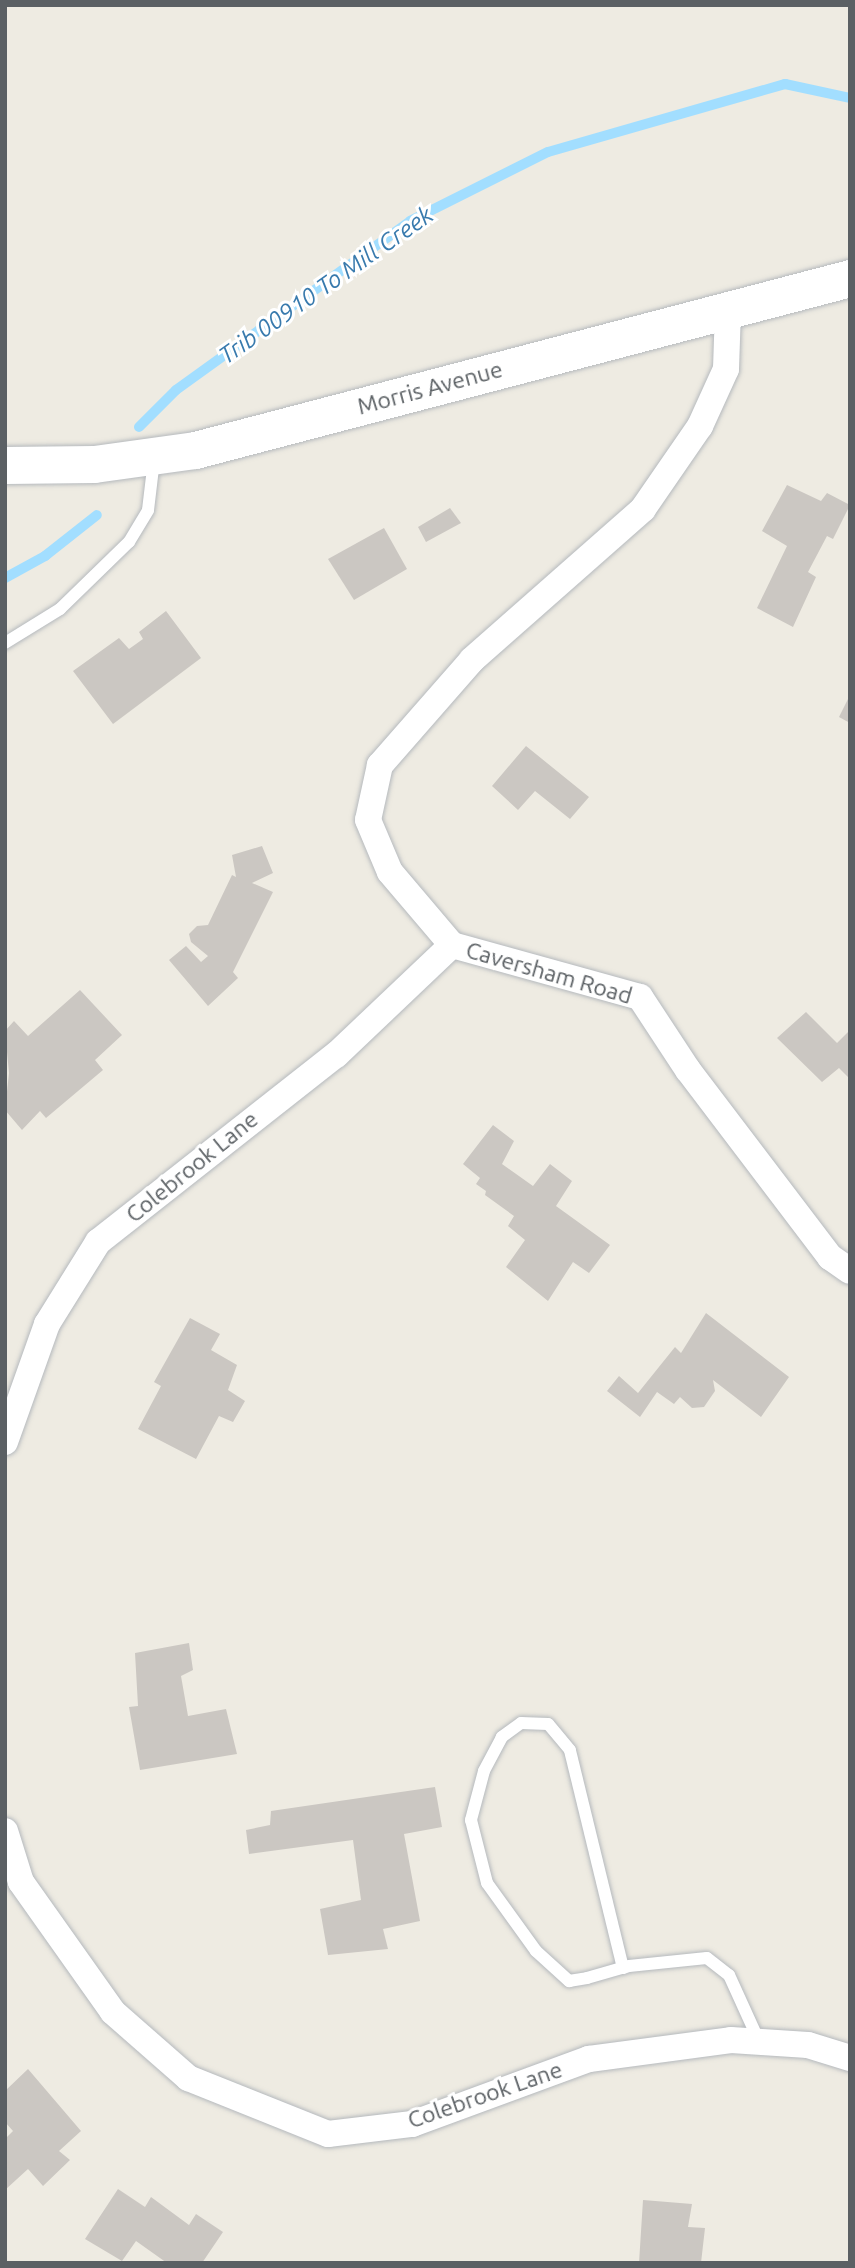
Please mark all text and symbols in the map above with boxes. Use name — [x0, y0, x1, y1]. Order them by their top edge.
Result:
water label: Trib 00910 To Mill Creek — [213, 200, 439, 370]
street label: Morris Avenue — [354, 355, 506, 421]
street label: Caversham Road — [463, 936, 635, 1010]
street label: Colebrook Lane — [121, 1105, 263, 1229]
street label: Colebrook Lane — [404, 2056, 566, 2134]

